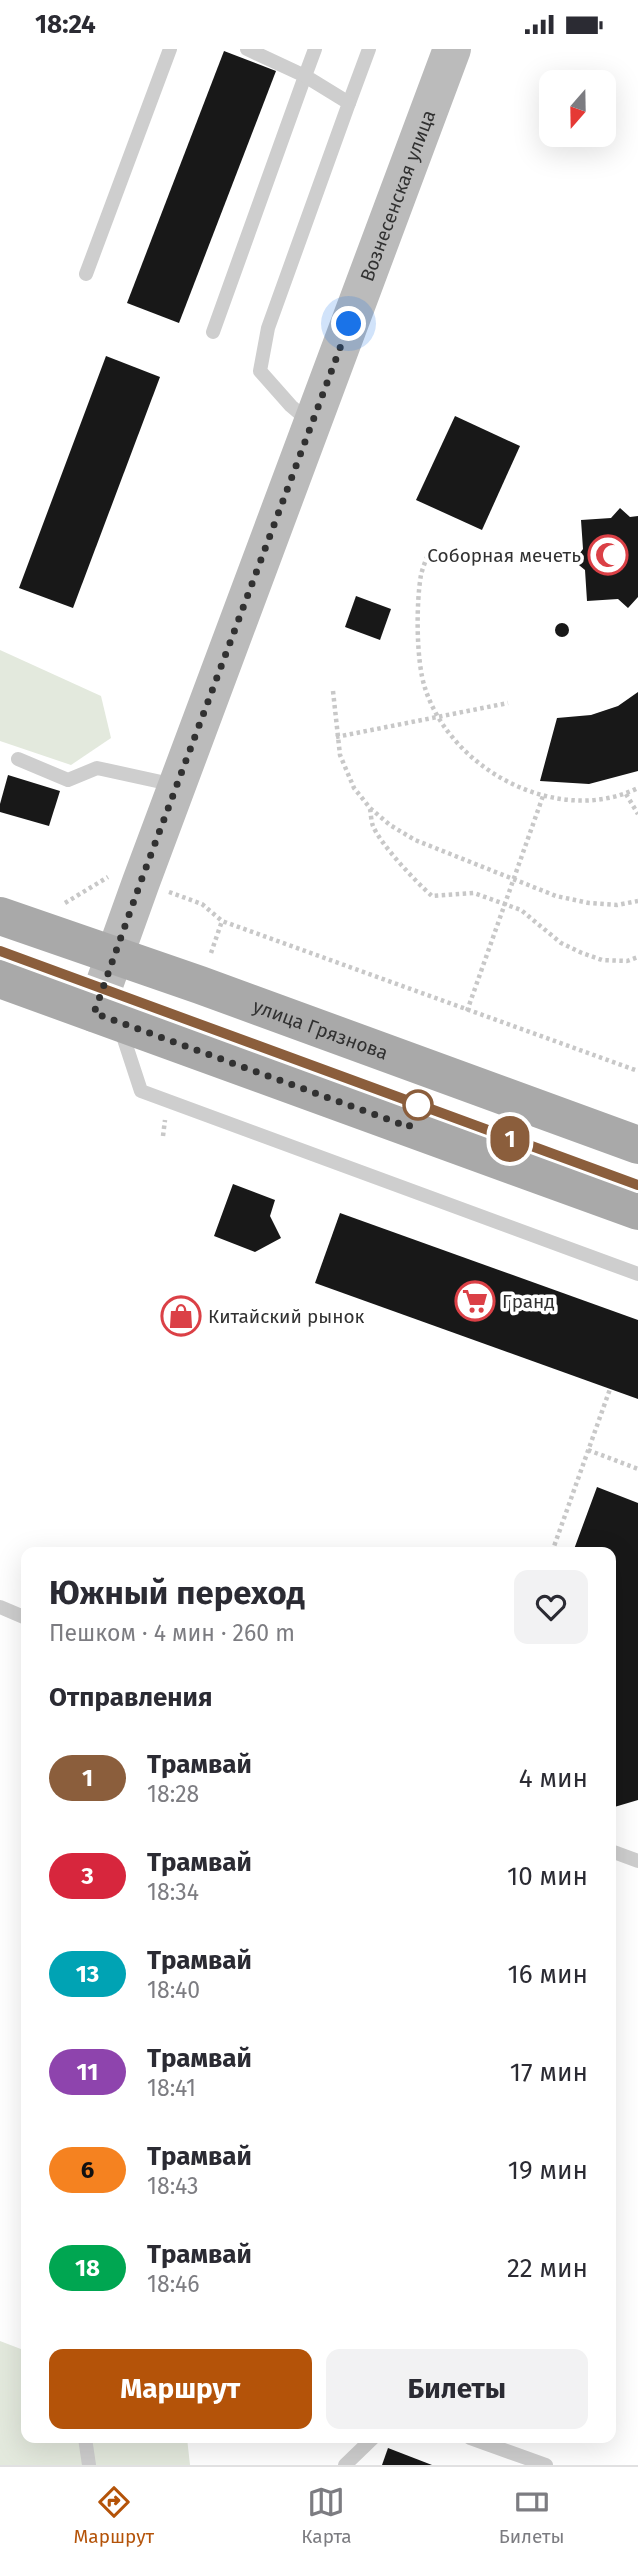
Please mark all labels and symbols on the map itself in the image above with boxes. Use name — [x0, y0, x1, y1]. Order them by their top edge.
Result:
north arrow — [539, 70, 616, 147]
street label: Вознесенская улица — [355, 107, 440, 285]
your location — [331, 306, 366, 341]
mosque icon: Соборная мечеть — [587, 534, 629, 576]
place label: Соборная мечеть — [427, 544, 581, 567]
street label: улица Грязнова — [250, 994, 391, 1065]
unlabelled marker — [403, 1090, 433, 1120]
line badge: 1 — [487, 1116, 533, 1162]
supermarket icon: Гранд — [454, 1280, 496, 1322]
place label: Гранд — [502, 1290, 555, 1313]
shop icon: Китайский рынок — [160, 1295, 202, 1337]
place label: Китайский рынок — [208, 1305, 365, 1328]

